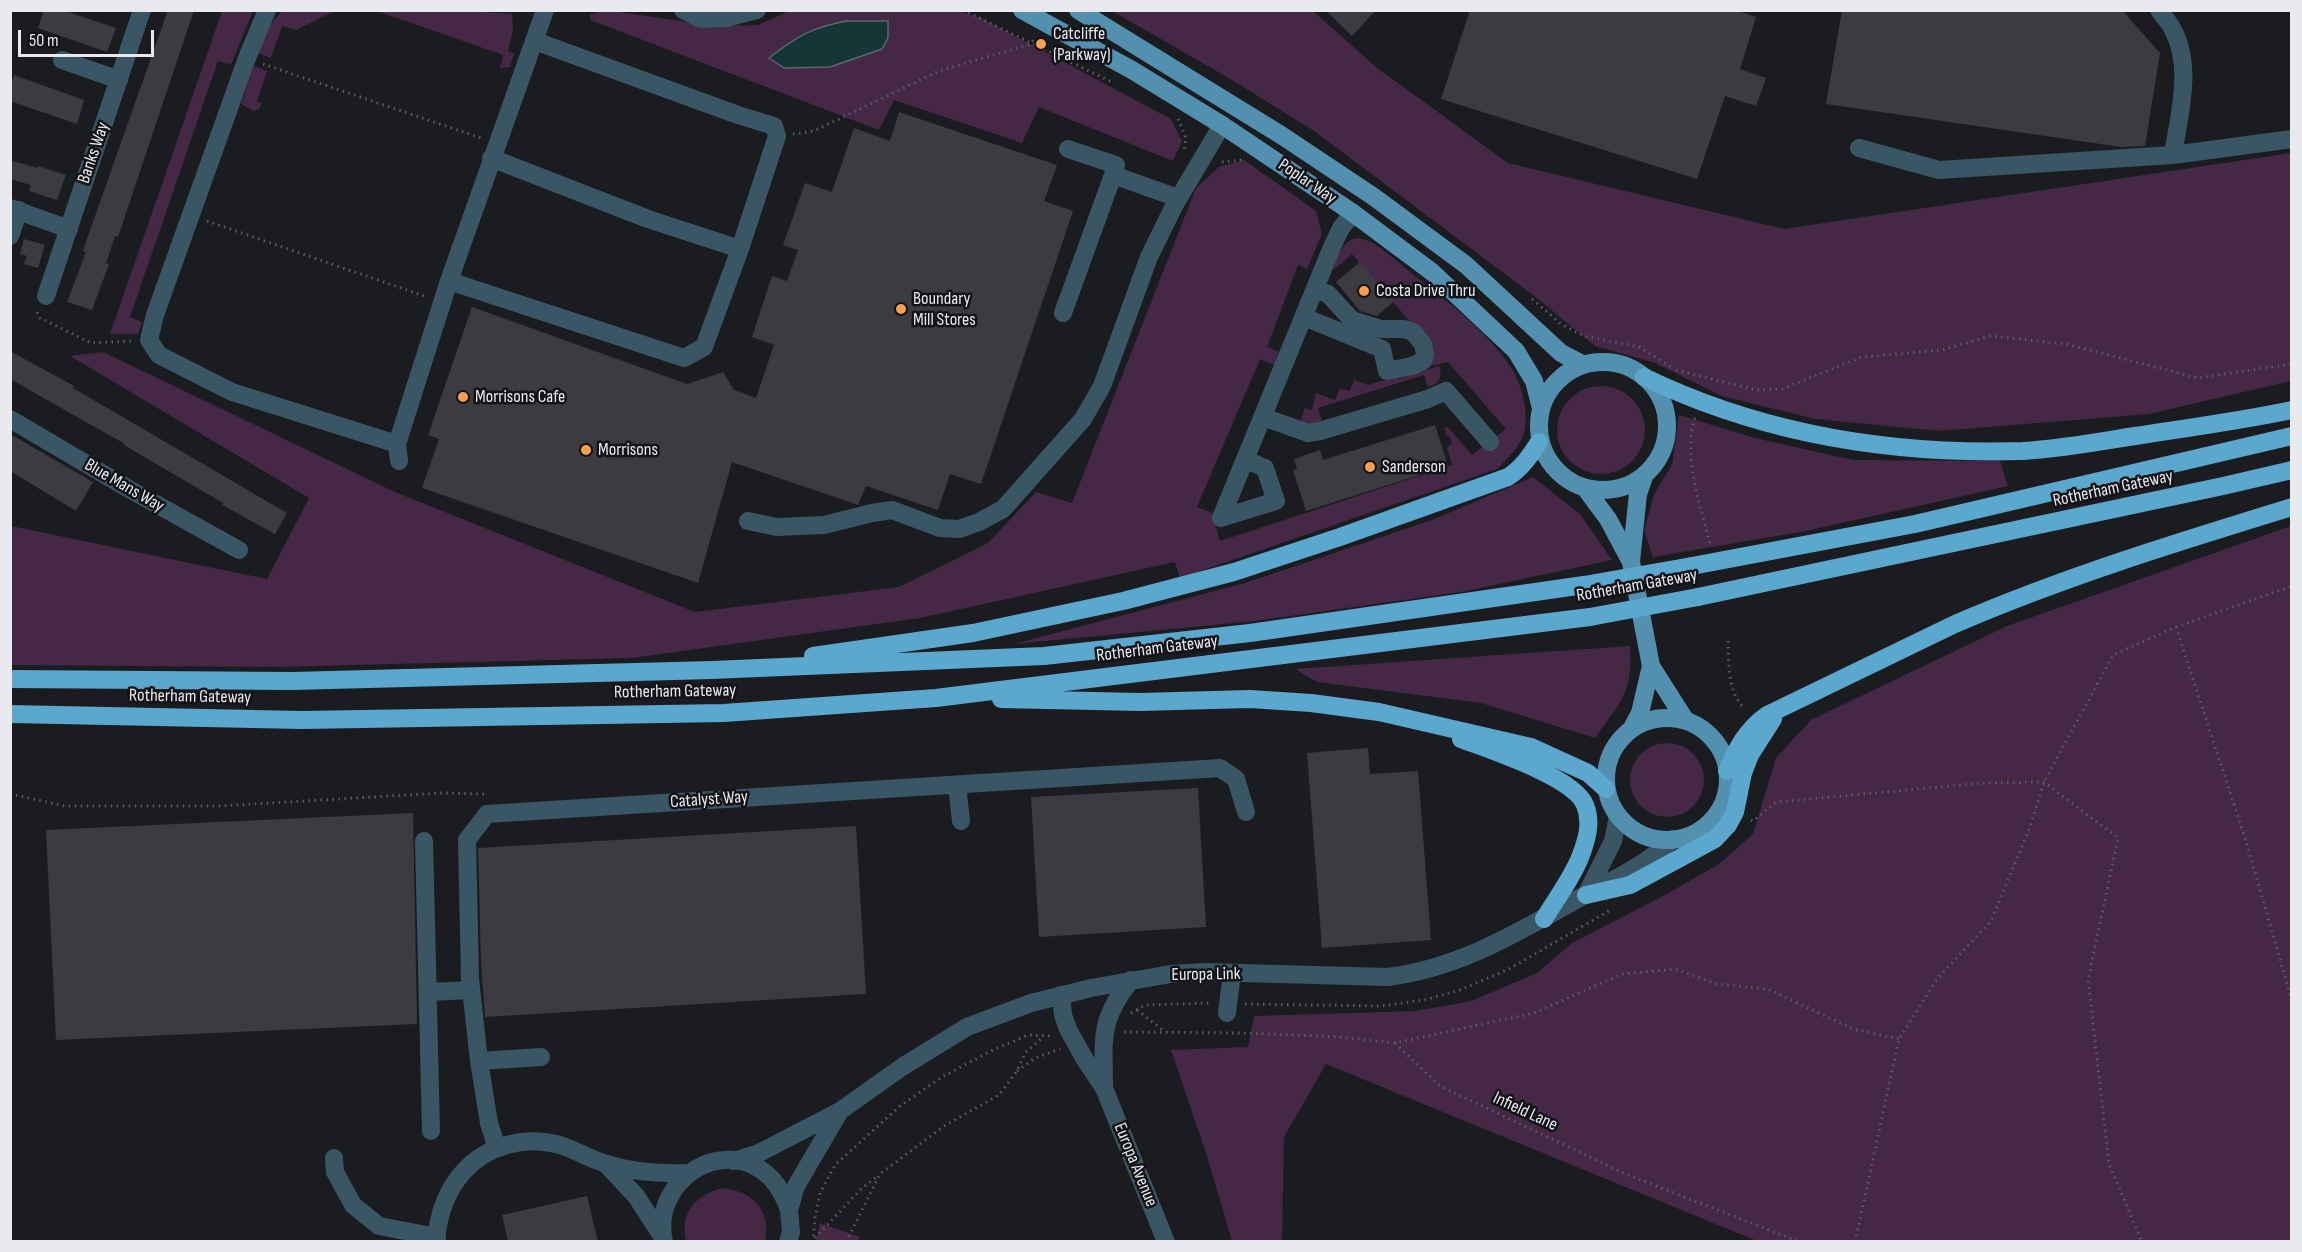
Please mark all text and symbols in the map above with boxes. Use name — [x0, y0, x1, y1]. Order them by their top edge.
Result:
scale bar — [21, 18, 158, 56]
place label: Catcliffe (Parkway) — [1053, 23, 1111, 66]
text: 50 m — [29, 30, 59, 51]
marker: Catcliffe (Parkway) — [1034, 37, 1048, 51]
street label: Banks Way — [73, 119, 115, 187]
street label: Poplar Way — [1274, 155, 1340, 209]
place label: Costa Drive Thru — [1376, 280, 1476, 302]
marker: Costa Drive Thru — [1357, 284, 1371, 298]
place label: Boundary Mill Stores — [913, 288, 976, 330]
marker: Boundary Mill Stores — [894, 302, 908, 316]
place label: Morrisons Cafe — [475, 386, 565, 408]
marker: Morrisons Cafe — [456, 390, 470, 404]
place label: Morrisons — [598, 439, 658, 461]
marker: Morrisons — [579, 443, 593, 457]
street label: Blue Mans Way — [80, 454, 168, 518]
place label: Sanderson — [1382, 456, 1446, 478]
marker: Sanderson — [1363, 460, 1377, 474]
street label: Rotherham Gateway — [2051, 466, 2175, 512]
street label: Rotherham Gateway — [1575, 565, 1699, 607]
street label: Rotherham Gateway — [1095, 631, 1219, 667]
street label: Rotherham Gateway — [614, 680, 736, 704]
street label: Rotherham Gateway — [129, 685, 251, 709]
street label: Catalyst Way — [669, 787, 749, 813]
street label: Europa Link — [1171, 964, 1241, 986]
street label: Infield Lane — [1489, 1088, 1561, 1136]
street label: Europa Avenue — [1108, 1120, 1162, 1210]

